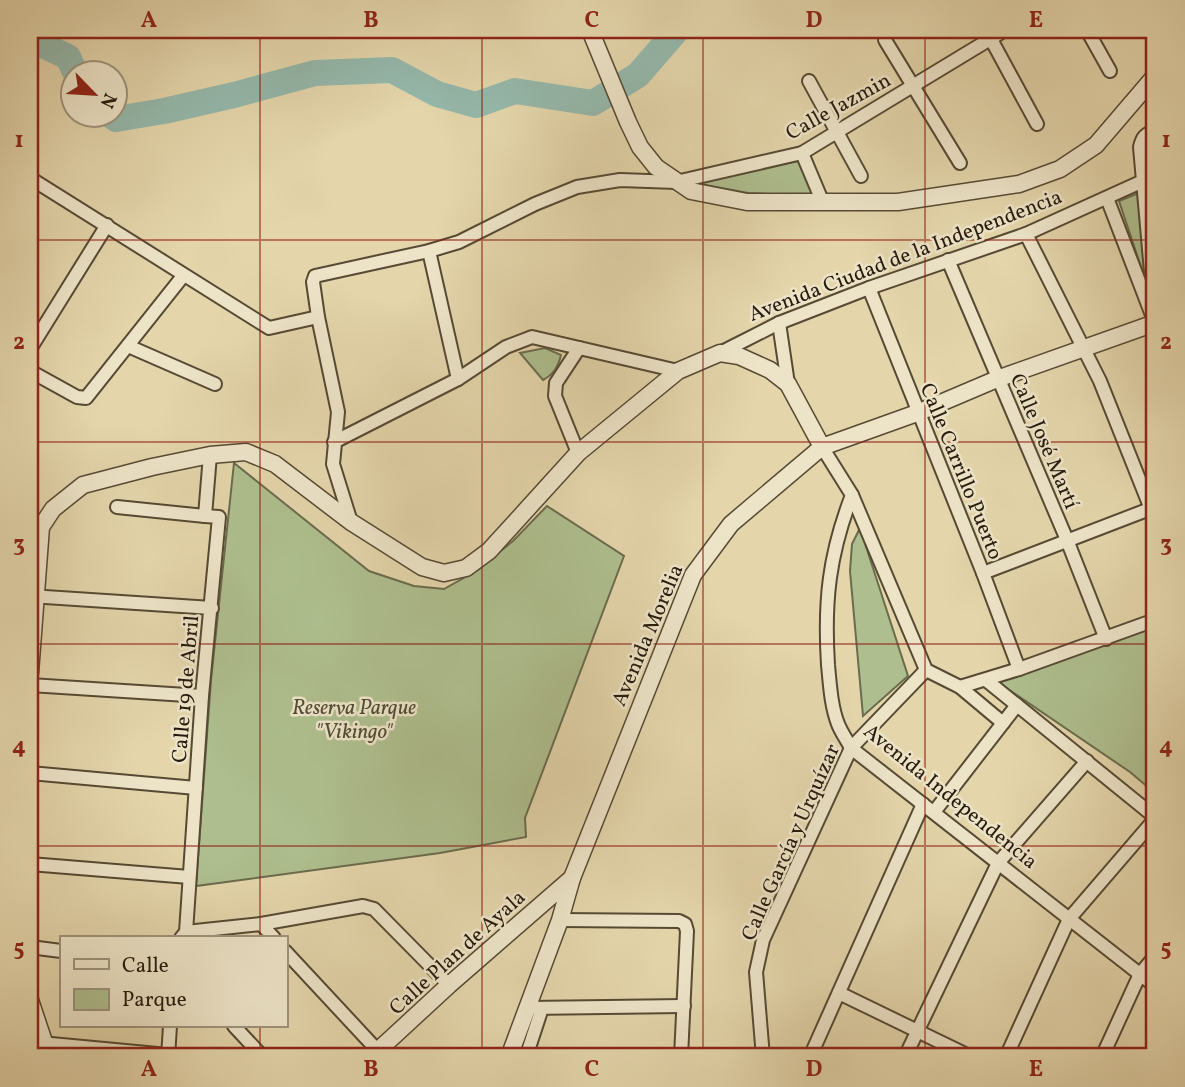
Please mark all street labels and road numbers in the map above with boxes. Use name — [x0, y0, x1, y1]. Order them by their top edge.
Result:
street label: Calle Jazmin — [781, 66, 897, 148]
street label: Avenida Ciudad de la Independencia — [745, 183, 1066, 330]
street label: Calle José Martí — [1002, 369, 1085, 514]
street label: Calle Carrillo Puerto — [912, 379, 1009, 564]
street label: Avenida Morelia — [605, 560, 691, 711]
street label: Calle 19 de Abril — [166, 614, 207, 764]
street label: Avenida Independencia — [857, 718, 1043, 877]
street label: Calle García y Urquízar — [735, 739, 848, 946]
street label: Calle Plan de Ayala — [383, 884, 533, 1022]

